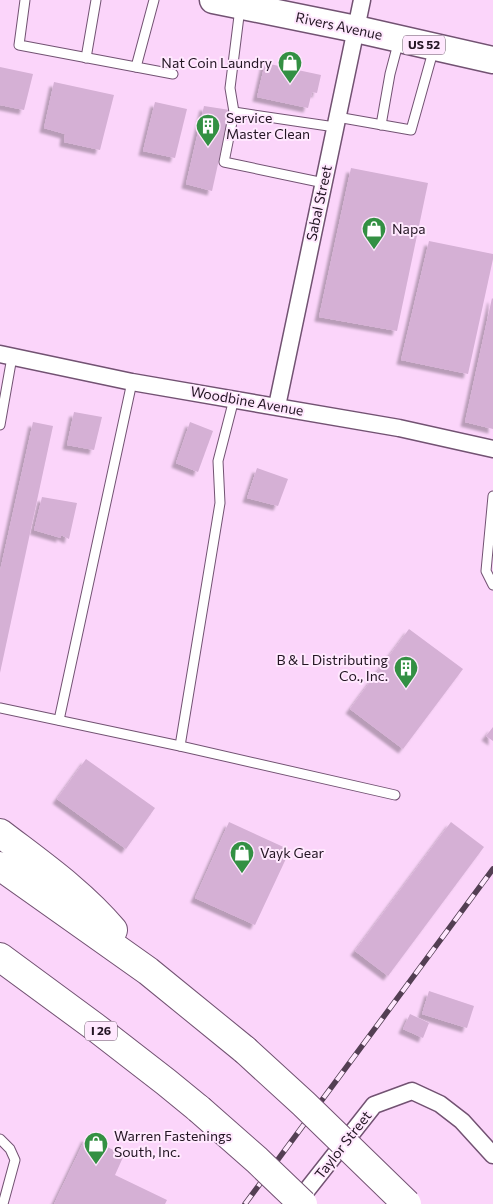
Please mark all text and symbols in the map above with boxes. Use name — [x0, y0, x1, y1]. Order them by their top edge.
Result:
street label: Rivers Avenue — [294, 8, 384, 43]
road number: US 52 — [403, 36, 445, 54]
shop icon: Nat Coin Laundry — [277, 50, 303, 84]
place label: Nat Coin Laundry — [161, 54, 272, 71]
place label: Service Master Clean — [226, 109, 310, 142]
building icon: Service Master Clean — [195, 113, 221, 147]
street label: Sabal Street — [302, 163, 335, 242]
shop icon: Napa — [361, 216, 387, 250]
place label: Napa — [392, 220, 425, 237]
street label: Woodbine Avenue — [189, 382, 305, 419]
place label: B & L Distributing Co., Inc. — [276, 651, 388, 684]
building icon: B & L Distributing Co., Inc. — [393, 655, 419, 689]
shop icon: Vayk Gear — [229, 840, 255, 874]
place label: Vayk Gear — [260, 844, 325, 861]
road number: I 26 — [85, 1021, 117, 1040]
street label: Taylor Street — [311, 1107, 375, 1182]
place label: Warren Fastenings South, Inc. — [114, 1127, 232, 1160]
shop icon: Warren Fastenings South, Inc. — [83, 1131, 109, 1165]

